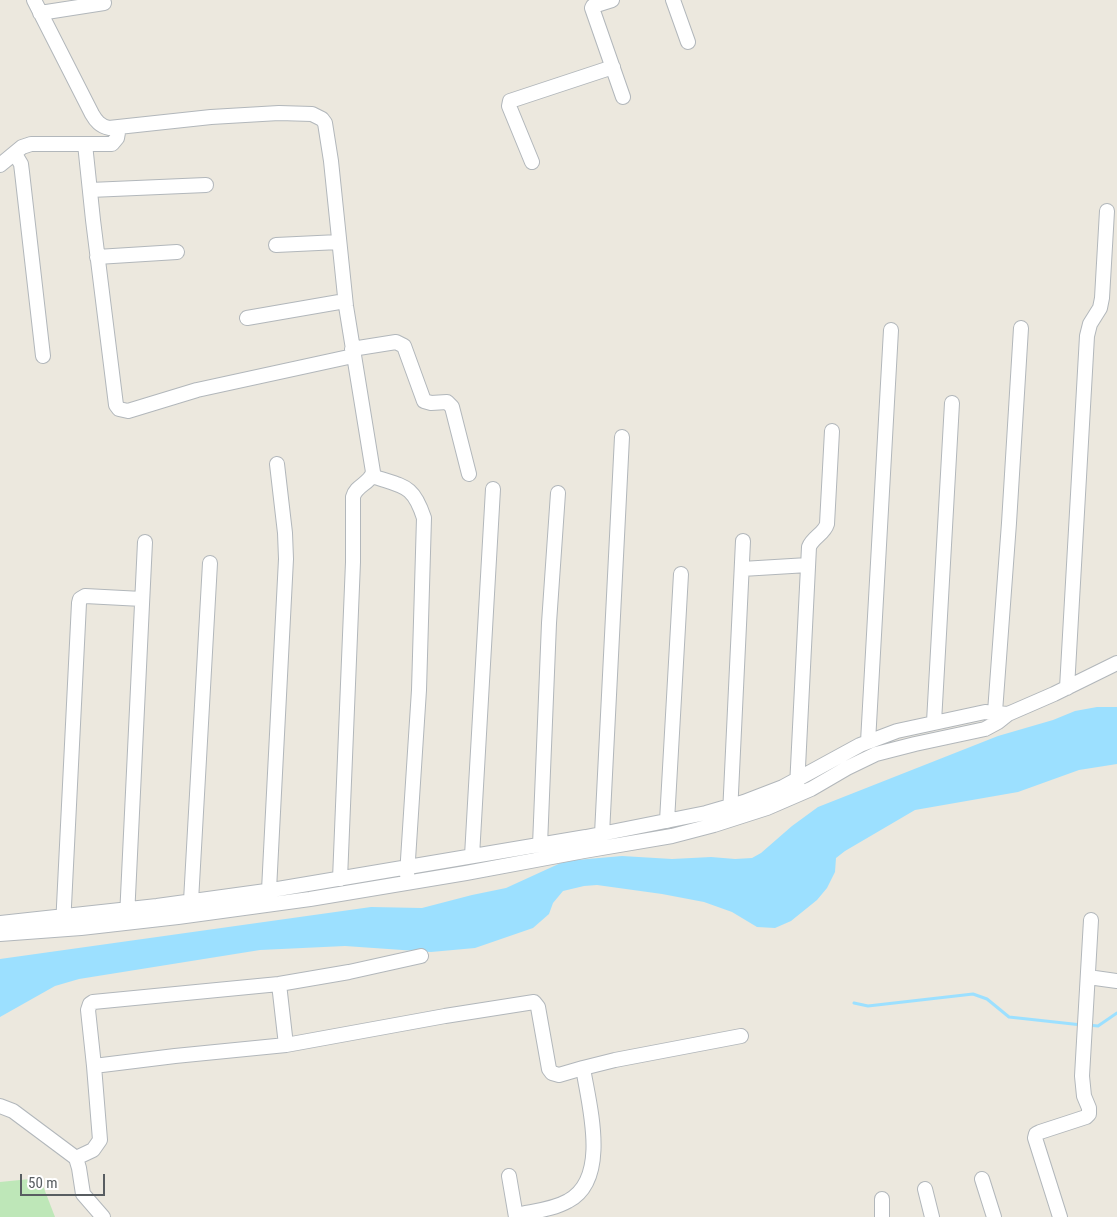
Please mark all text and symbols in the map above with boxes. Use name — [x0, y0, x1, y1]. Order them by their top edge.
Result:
scale bar — [22, 1164, 108, 1196]
text: 50 m — [28, 1174, 58, 1192]

